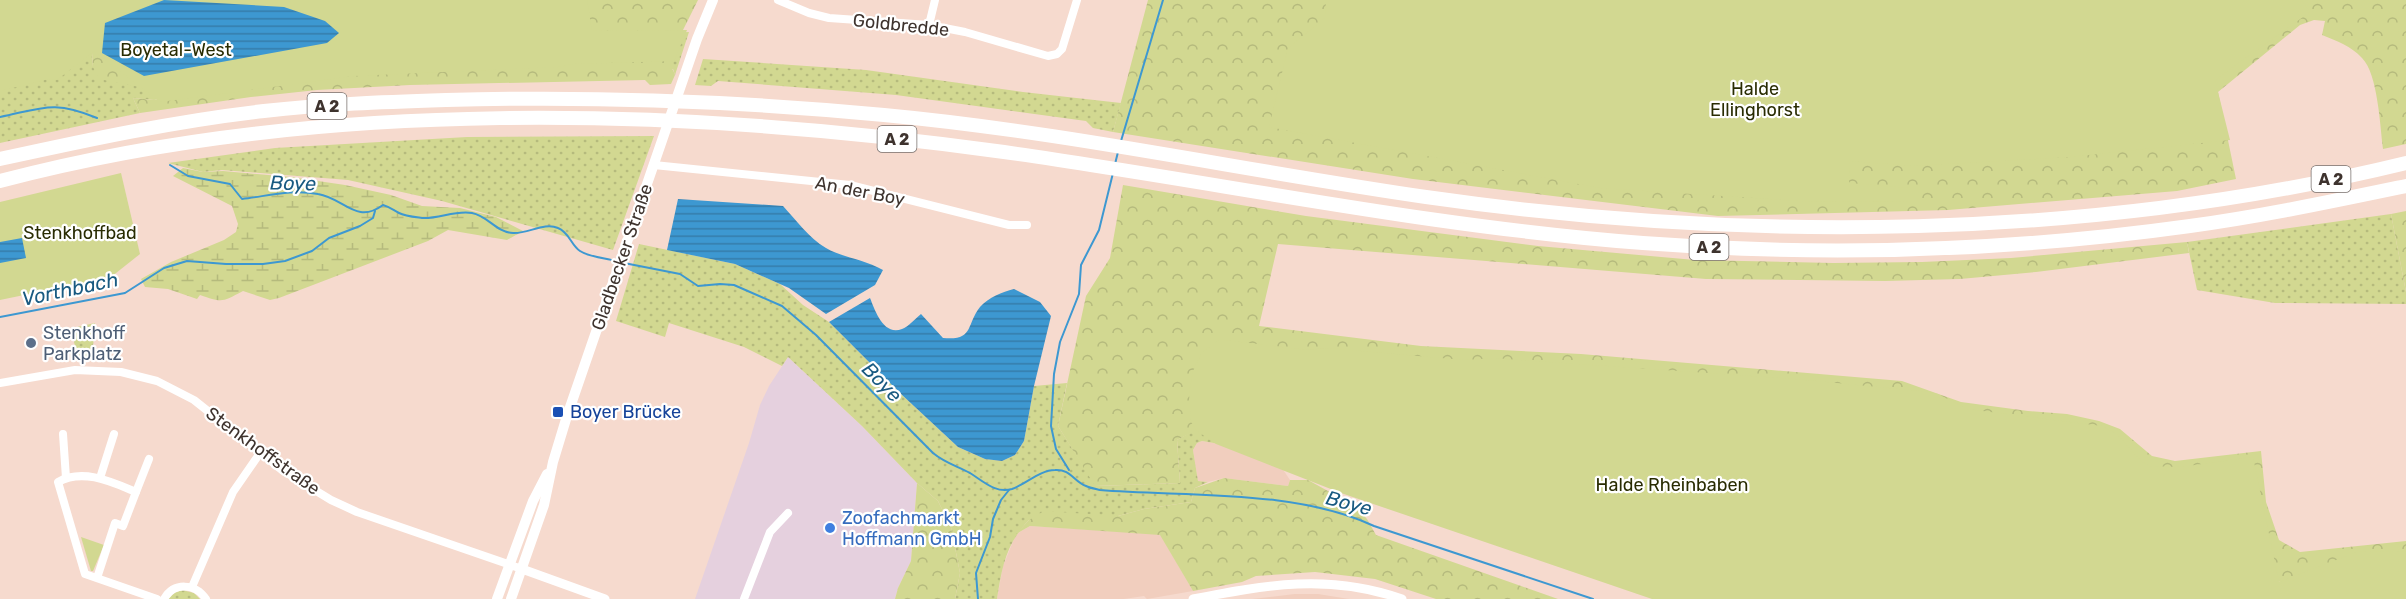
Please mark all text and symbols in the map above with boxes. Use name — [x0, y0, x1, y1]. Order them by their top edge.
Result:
street label: Goldbredde — [852, 9, 950, 41]
park label: Boyetal-West — [120, 39, 232, 61]
park label: Halde Ellinghorst — [1710, 78, 1800, 121]
road number: A 2 — [308, 93, 346, 119]
road number: A 2 — [878, 126, 916, 152]
road number: A 2 — [2312, 166, 2350, 192]
water label: Boye — [270, 171, 316, 195]
street label: An der Boy — [813, 172, 907, 210]
street label: Gladbecker Straße — [587, 181, 657, 333]
park label: Stenkhoffbad — [23, 222, 137, 244]
road number: A 2 — [1690, 234, 1728, 260]
water label: Vorthbach — [20, 267, 120, 311]
place label: Stenkhoff Parkplatz — [43, 322, 126, 365]
marker: Stenkhoff Parkplatz — [24, 336, 38, 350]
water label: Boye — [857, 357, 907, 407]
place label: Boyer Brücke — [570, 401, 681, 423]
street label: Stenkhoffstraße — [202, 402, 324, 500]
marker: Boyer Brücke — [551, 405, 565, 419]
park label: Halde Rheinbaben — [1596, 474, 1748, 496]
water label: Boye — [1324, 485, 1374, 521]
place label: Zoofachmarkt Hoffmann GmbH — [842, 507, 982, 550]
marker: Zoofachmarkt Hoffmann GmbH — [823, 521, 837, 535]

